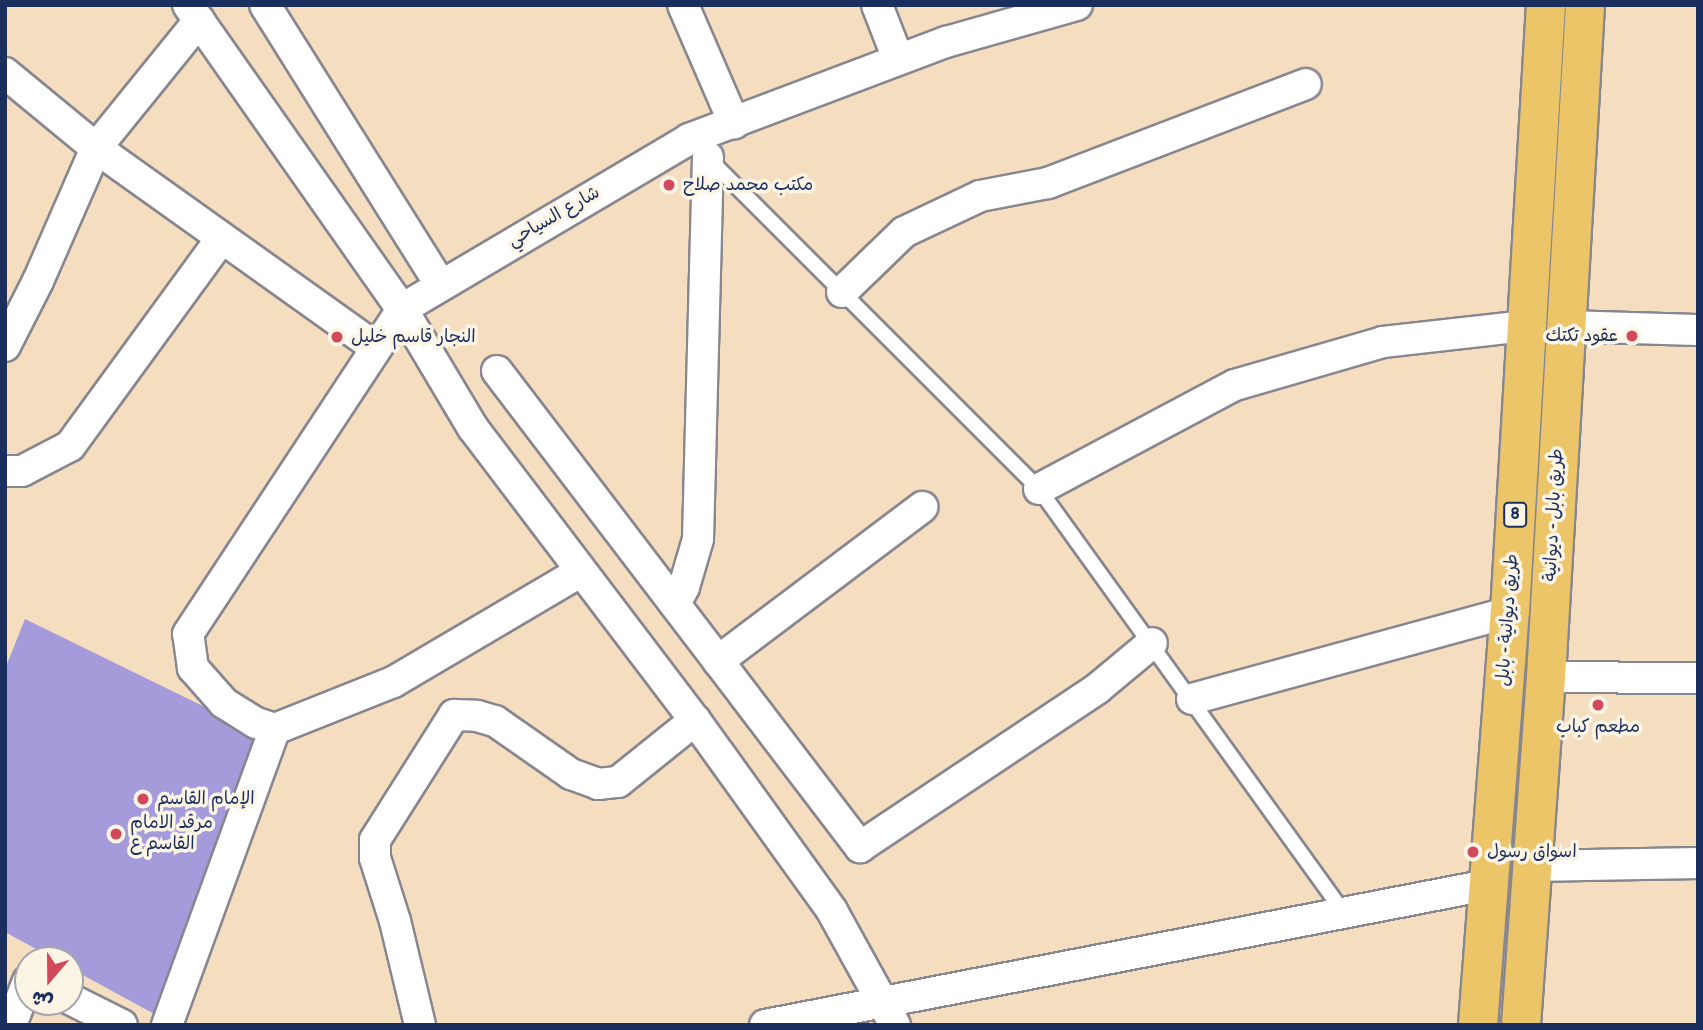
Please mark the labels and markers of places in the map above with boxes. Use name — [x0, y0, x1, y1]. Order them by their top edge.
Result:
place label: مكتب محمد صلاح — [683, 174, 813, 196]
marker: مكتب محمد صلاح — [661, 177, 677, 193]
place label: عقود تكتك — [1545, 325, 1618, 347]
place label: النجار قاسم خليل — [351, 326, 476, 348]
marker: عقود تكتك — [1624, 328, 1640, 344]
marker: النجار قاسم خليل — [329, 329, 345, 345]
marker: مطعم كباب — [1590, 697, 1606, 713]
place label: مطعم كباب — [1556, 716, 1640, 738]
place label: الإمام القاسم — [157, 788, 255, 810]
marker: الإمام القاسم — [135, 791, 151, 807]
place label: مرقد الامام القاسم ع — [130, 813, 213, 856]
marker: مرقد الامام القاسم ع — [108, 826, 124, 842]
place label: اسواق رسول — [1487, 841, 1577, 863]
marker: اسواق رسول — [1465, 844, 1481, 860]

